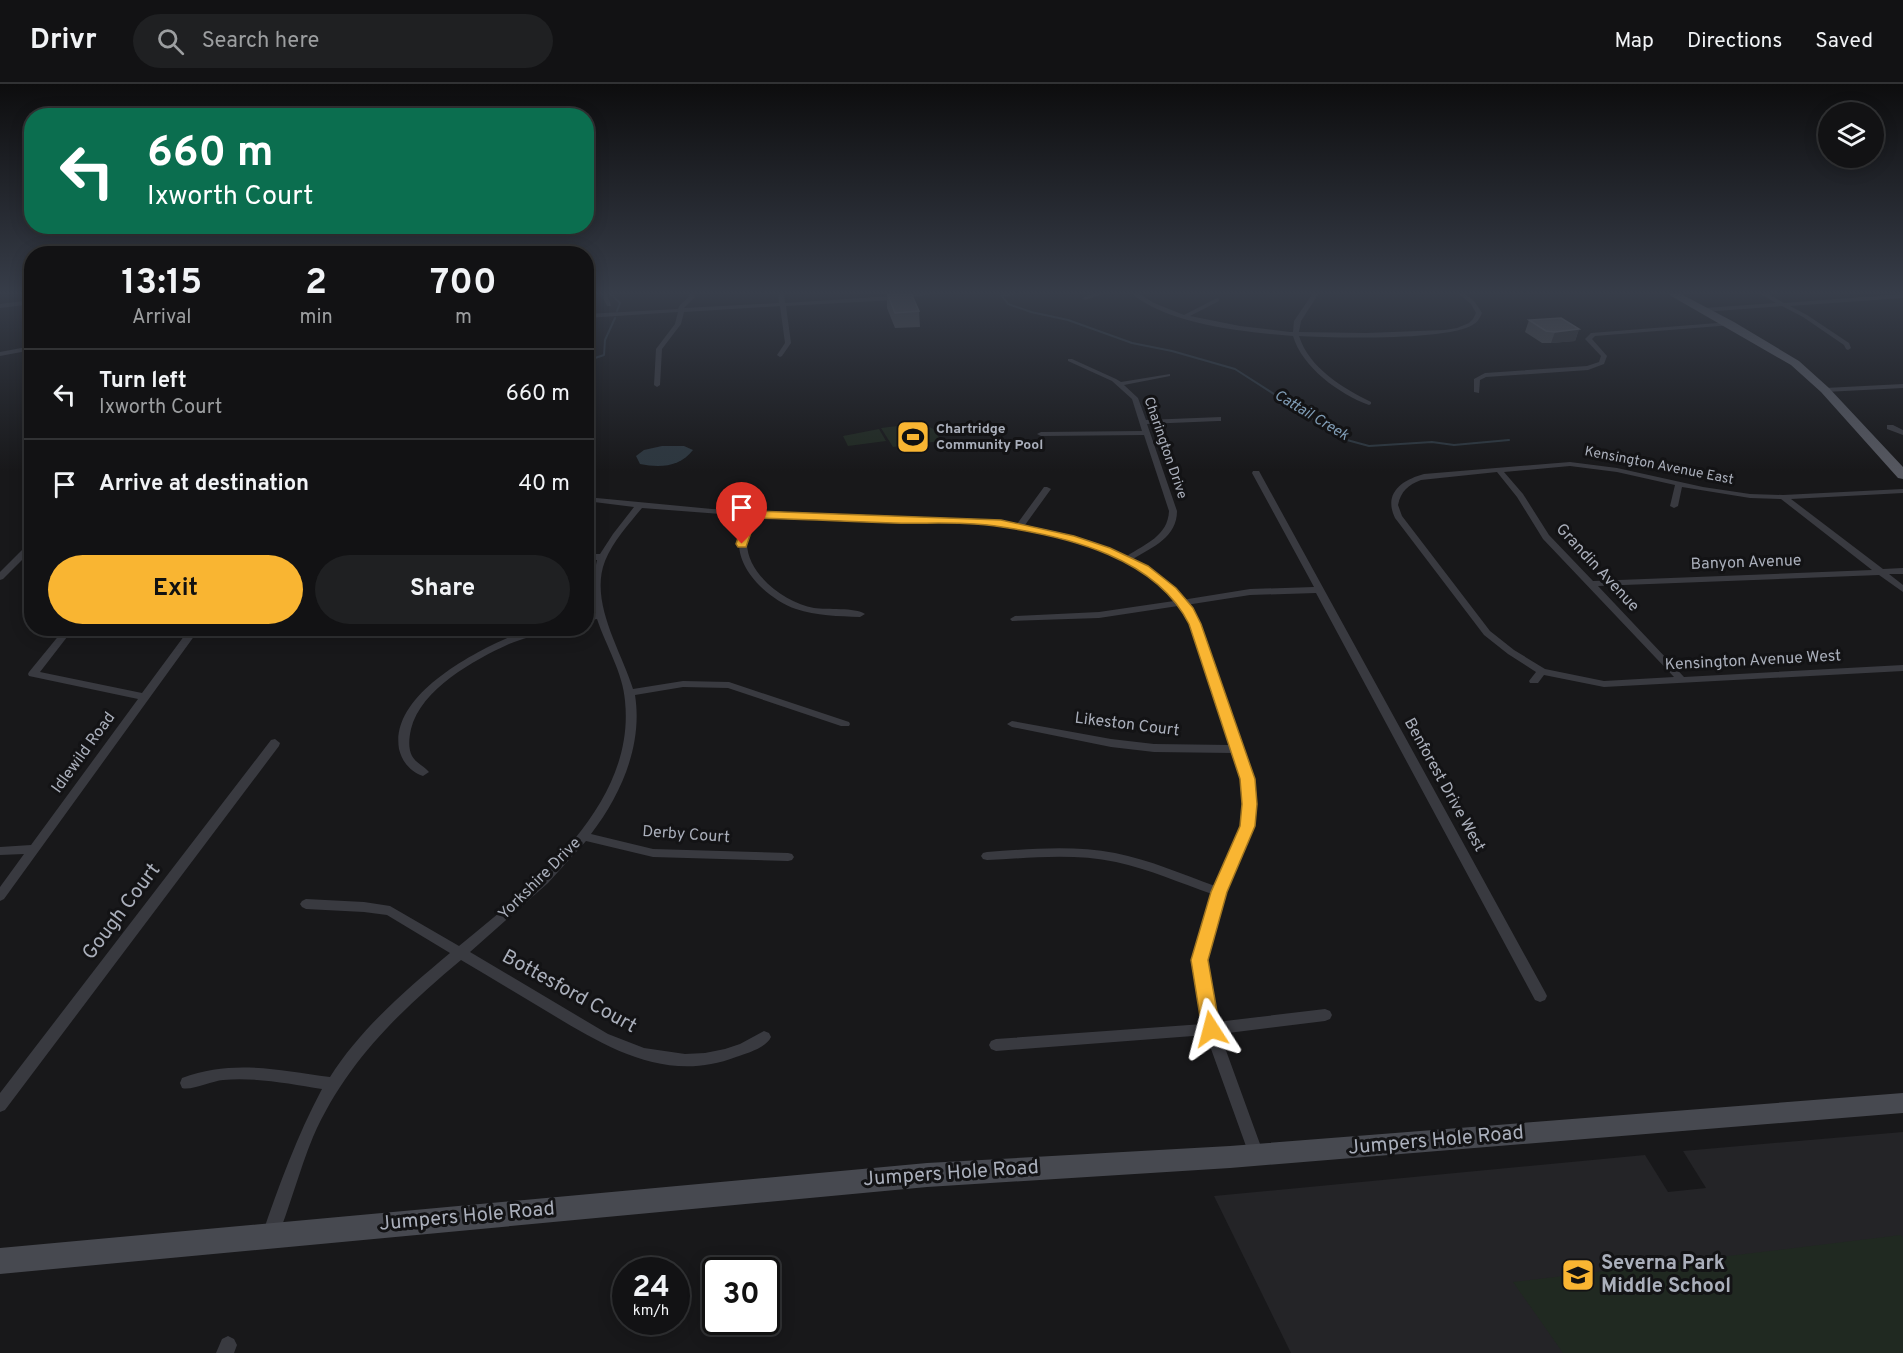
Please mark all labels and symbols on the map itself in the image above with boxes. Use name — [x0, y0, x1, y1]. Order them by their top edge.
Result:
water label: Cattail Creek — [1270, 386, 1352, 446]
street label: Charington Drive — [1140, 395, 1190, 501]
sports icon: Chartridge Community Pool — [895, 419, 931, 455]
place label: Chartridge Community Pool — [936, 421, 1043, 454]
street label: Kensington Avenue East — [1583, 443, 1735, 489]
pin — [716, 482, 767, 544]
street label: Grandin Avenue — [1551, 520, 1643, 616]
street label: Banyon Avenue — [1690, 551, 1802, 575]
street label: Kensington Avenue West — [1664, 646, 1842, 676]
street label: Idlewild Road — [48, 708, 120, 798]
street label: Likeston Court — [1074, 709, 1180, 741]
street label: Benforest Drive West — [1399, 715, 1489, 855]
street label: Derby Court — [642, 822, 730, 848]
street label: Yorkshire Drive — [495, 834, 585, 924]
street label: Gough Court — [77, 858, 167, 966]
street label: Bottesford Court — [497, 944, 641, 1040]
position arrow — [1179, 997, 1243, 1061]
street label: Jumpers Hole Road — [1347, 1120, 1525, 1162]
street label: Jumpers Hole Road — [862, 1155, 1040, 1193]
street label: Jumpers Hole Road — [378, 1196, 556, 1238]
place label: Severna Park Middle School — [1601, 1251, 1731, 1300]
speed limit sign: 30 — [702, 1257, 780, 1335]
school or university icon: Severna Park Middle School — [1560, 1257, 1596, 1293]

